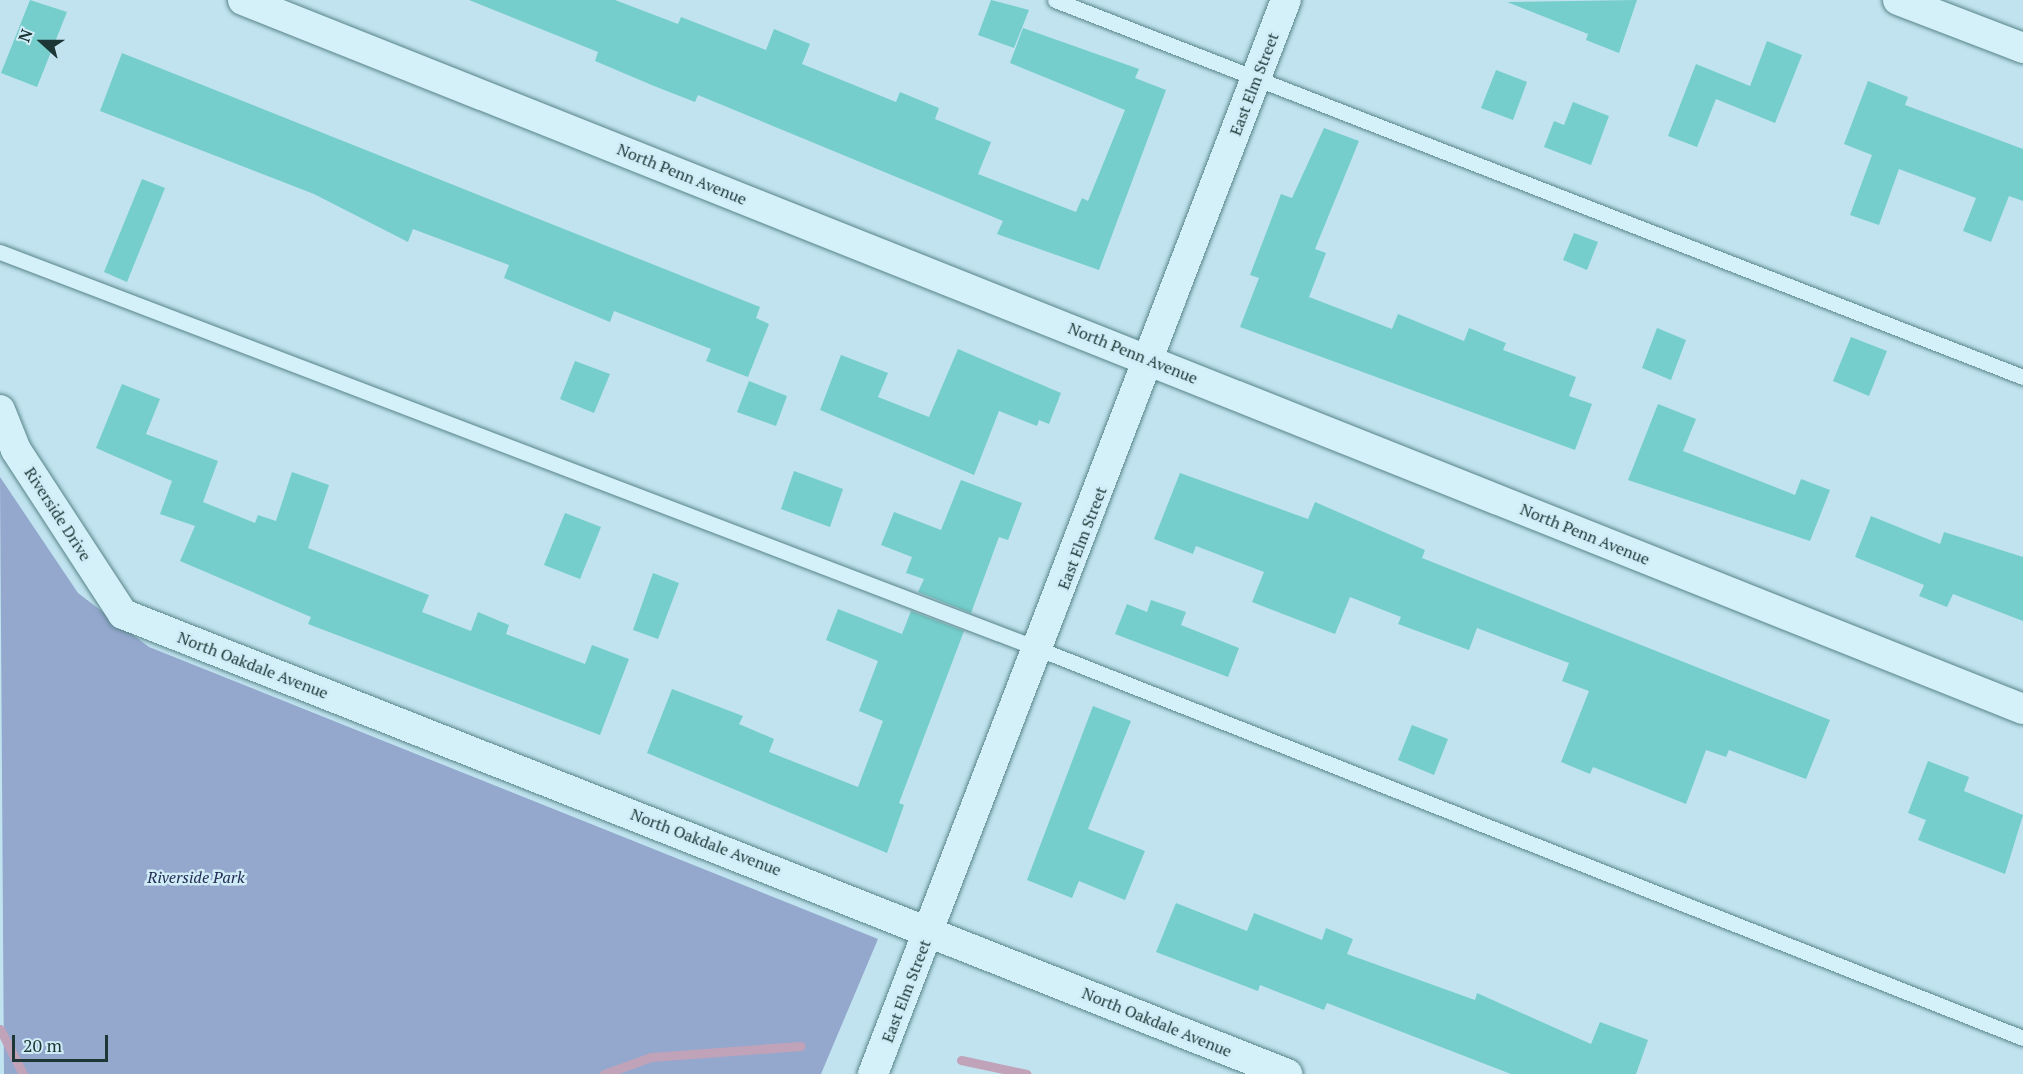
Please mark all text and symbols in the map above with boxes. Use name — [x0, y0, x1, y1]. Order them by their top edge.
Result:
north arrow — [12, 12, 72, 72]
text: N — [13, 26, 38, 45]
street label: East Elm Street — [1226, 30, 1282, 138]
street label: North Penn Avenue — [614, 139, 750, 209]
street label: North Penn Avenue — [1065, 318, 1201, 388]
street label: Riverside Drive — [21, 464, 95, 564]
street label: East Elm Street — [1054, 484, 1110, 592]
street label: North Penn Avenue — [1517, 499, 1653, 569]
street label: North Oakdale Avenue — [175, 627, 331, 703]
street label: North Oakdale Avenue — [628, 804, 784, 880]
park label: Riverside Park — [147, 867, 245, 887]
street label: East Elm Street — [878, 937, 934, 1045]
street label: North Oakdale Avenue — [1079, 983, 1235, 1061]
scale bar — [15, 1023, 111, 1061]
text: 20 m — [23, 1033, 62, 1057]

